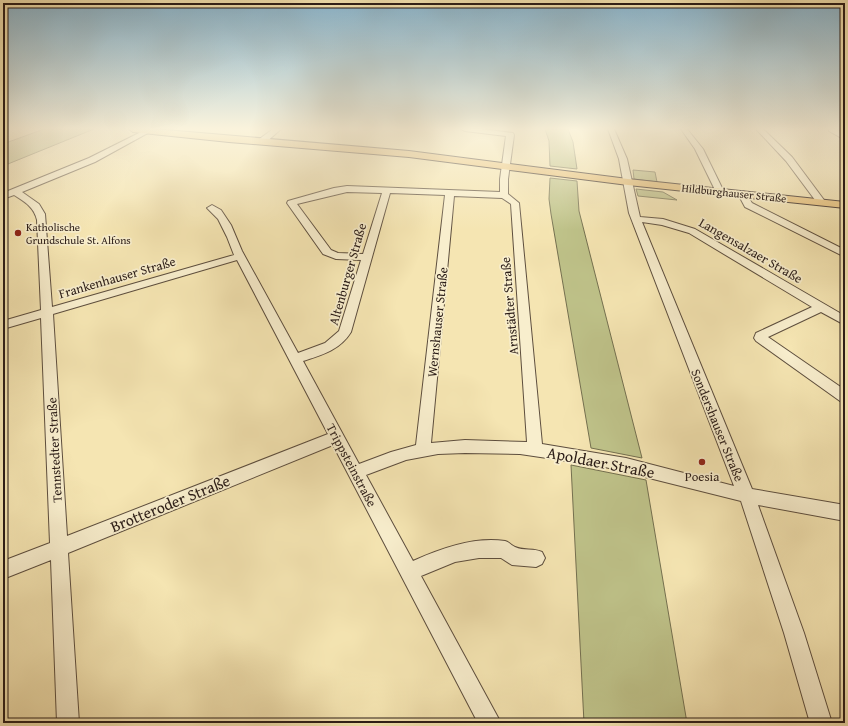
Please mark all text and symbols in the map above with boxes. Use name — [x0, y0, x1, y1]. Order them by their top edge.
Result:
street label: Hildburghauser Straße — [681, 180, 787, 206]
street label: Langensalzaer Straße — [695, 213, 806, 288]
place label: Katholische Grundschule St. Alfons — [26, 219, 131, 248]
street label: Altenburger Straße — [324, 221, 371, 327]
marker: Katholische Grundschule St. Alfons — [13, 228, 23, 238]
street label: Frankenhauser Straße — [56, 252, 178, 303]
street label: Arnstädter Straße — [496, 256, 523, 356]
street label: Wernshauser Straße — [422, 266, 453, 378]
street label: Sondershauser Straße — [686, 366, 749, 484]
street label: Tennstedter Straße — [42, 397, 67, 503]
street label: Trippsteinstraße — [322, 420, 382, 510]
street label: Apoldaer Straße — [545, 440, 657, 484]
marker: Poesia — [697, 457, 707, 467]
place label: Poesia — [685, 467, 720, 486]
street label: Brotteroder Straße — [106, 468, 234, 538]

